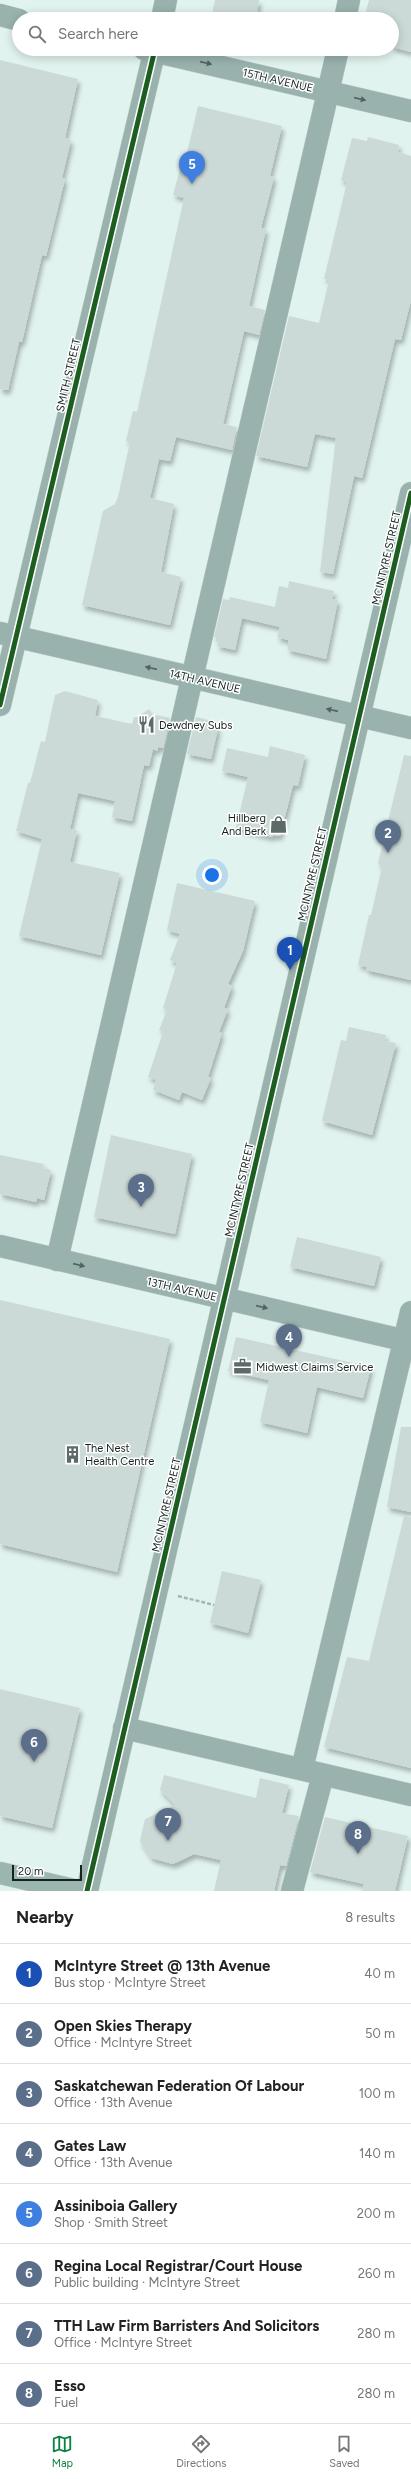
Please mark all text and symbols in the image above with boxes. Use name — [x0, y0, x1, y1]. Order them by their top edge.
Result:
search box — [12, 12, 399, 56]
icon: search — [26, 23, 48, 45]
text: Search here — [58, 25, 138, 43]
one-way arrow — [200, 61, 212, 67]
street label: 15TH AVENUE — [241, 66, 314, 95]
one-way arrow — [354, 96, 366, 102]
pin: 5 — [179, 151, 205, 184]
street label: SMITH STREET — [54, 337, 83, 413]
street label: MCINTYRE STREET — [369, 510, 404, 607]
one-way arrow — [145, 665, 157, 671]
street label: 14TH AVENUE — [168, 667, 242, 696]
one-way arrow — [326, 706, 338, 712]
restaurant icon: Dewdney Subs — [136, 715, 156, 735]
place label: Dewdney Subs — [159, 719, 232, 732]
place label: Hillberg And Berk — [221, 812, 267, 838]
shop icon: Hillberg And Berk — [269, 814, 289, 834]
pin: 2 — [375, 820, 401, 853]
street label: MCINTYRE STREET — [295, 826, 330, 923]
your location — [202, 865, 222, 885]
pin: 1 — [277, 937, 303, 970]
street label: MCINTYRE STREET — [222, 1142, 257, 1239]
pin: 3 — [128, 1174, 154, 1207]
one-way arrow — [73, 1262, 85, 1268]
street label: 13TH AVENUE — [146, 1275, 218, 1304]
one-way arrow — [256, 1305, 269, 1311]
pin: 4 — [276, 1324, 302, 1357]
office icon: Midwest Claims Service — [233, 1357, 253, 1377]
place label: Midwest Claims Service — [256, 1361, 373, 1374]
place label: The Nest Health Centre — [85, 1442, 154, 1468]
building icon: The Nest Health Centre — [62, 1444, 82, 1464]
street label: MCINTYRE STREET — [149, 1457, 184, 1554]
pin: 6 — [21, 1729, 47, 1762]
pin: 7 — [155, 1808, 181, 1841]
pin: 8 — [345, 1821, 371, 1854]
scale bar — [12, 1863, 82, 1882]
text: 20 m — [18, 1865, 43, 1878]
text: Nearby — [16, 1907, 74, 1927]
text: 8 results — [345, 1910, 395, 1925]
text: McIntyre Street @ 13th Avenue — [54, 1957, 270, 1975]
text: 1 — [26, 1966, 32, 1981]
text: 40 m — [364, 1966, 395, 1981]
text: Bus stop · McIntyre Street — [54, 1975, 206, 1990]
text: Open Skies Therapy — [54, 2017, 192, 2035]
text: 2 — [25, 2026, 33, 2041]
text: 50 m — [365, 2026, 395, 2041]
text: Office · McIntyre Street — [54, 2035, 192, 2050]
text: Saskatchewan Federation Of Labour — [54, 2077, 304, 2095]
text: 3 — [25, 2086, 33, 2101]
text: 100 m — [359, 2086, 395, 2101]
text: Office · 13th Avenue — [54, 2095, 172, 2110]
text: Gates Law — [54, 2137, 126, 2155]
text: 4 — [25, 2146, 33, 2161]
text: 140 m — [359, 2146, 395, 2161]
text: Office · 13th Avenue — [54, 2155, 172, 2170]
text: Assiniboia Gallery — [54, 2197, 177, 2215]
text: 5 — [25, 2206, 33, 2221]
text: 200 m — [357, 2206, 395, 2221]
text: Shop · Smith Street — [54, 2215, 168, 2230]
text: Regina Local Registrar/Court House — [54, 2257, 302, 2275]
text: 6 — [25, 2266, 33, 2281]
text: 260 m — [358, 2266, 395, 2281]
text: Public building · McIntyre Street — [54, 2275, 240, 2290]
text: TTH Law Firm Barristers And Solicitors — [54, 2317, 319, 2335]
text: 7 — [25, 2326, 33, 2341]
text: 280 m — [357, 2326, 395, 2341]
text: Office · McIntyre Street — [54, 2335, 192, 2350]
text: Esso — [54, 2377, 86, 2395]
text: 8 — [25, 2386, 33, 2401]
text: 280 m — [357, 2386, 395, 2401]
text: Fuel — [54, 2395, 78, 2410]
tab: Map — [51, 2433, 73, 2470]
tab: Directions — [176, 2433, 226, 2470]
tab: Saved — [329, 2433, 360, 2470]

